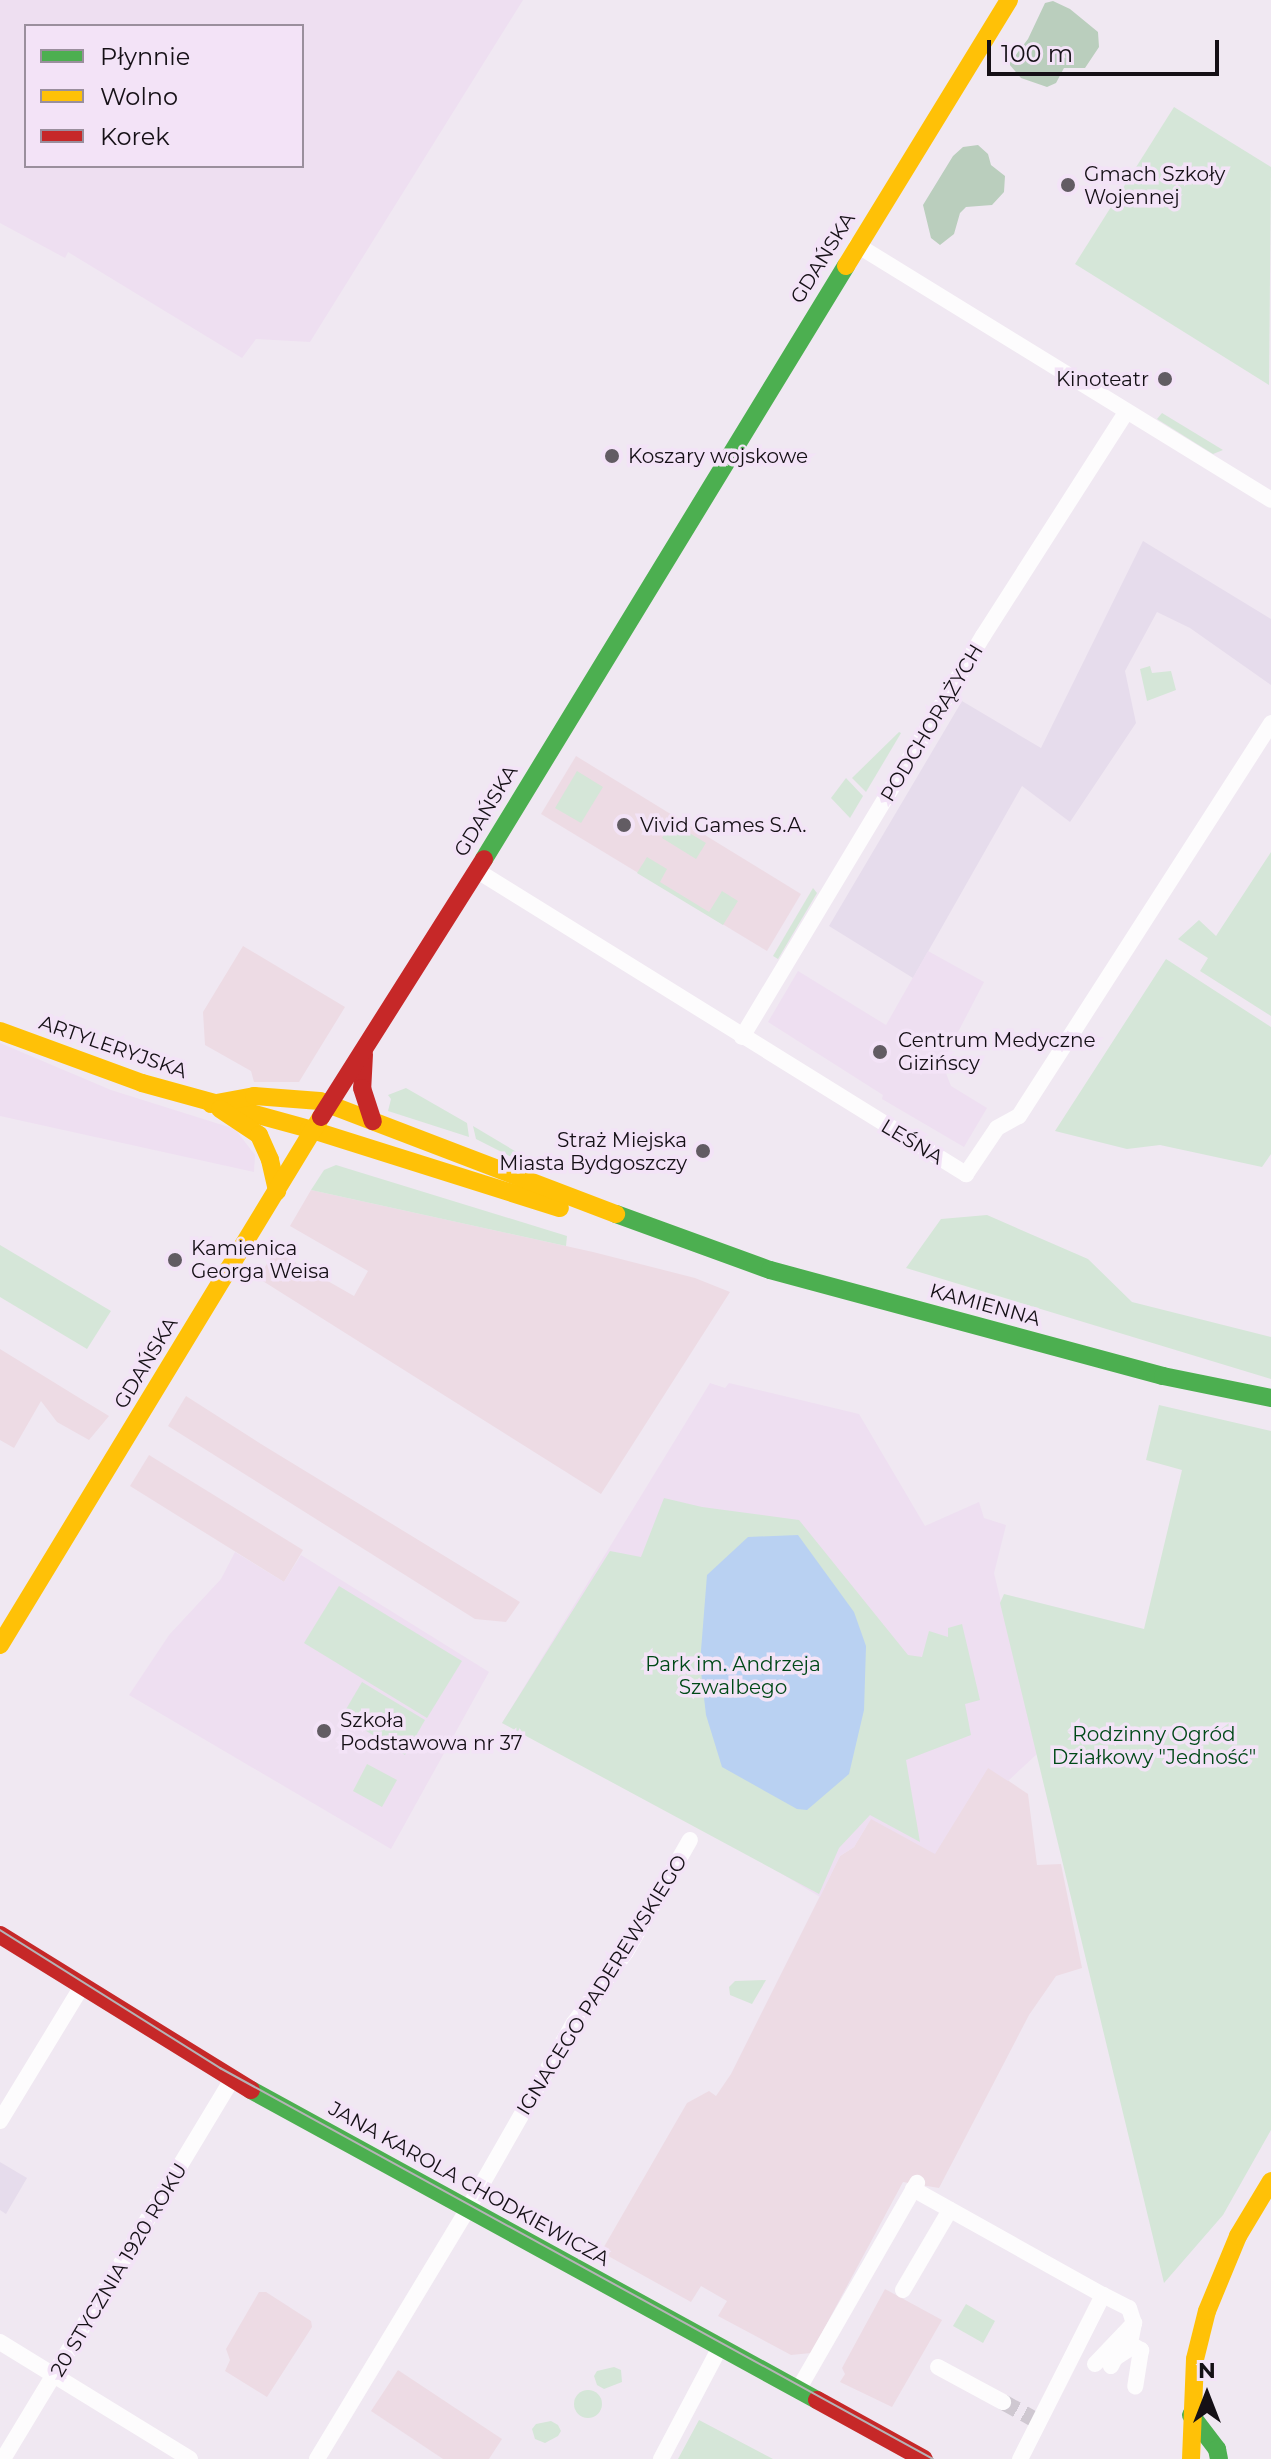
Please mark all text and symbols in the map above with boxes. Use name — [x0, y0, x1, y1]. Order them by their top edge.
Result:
legend — [24, 24, 304, 168]
scale bar — [991, 24, 1223, 74]
text: 100 m — [1001, 39, 1073, 68]
text: Płynnie — [100, 42, 190, 71]
text: Wolno — [100, 82, 178, 111]
text: Korek — [100, 122, 170, 151]
place label: Gmach Szkoły Wojennej — [1084, 162, 1225, 209]
marker: Gmach Szkoły Wojennej — [1059, 176, 1077, 194]
street label: GDAŃSKA — [786, 208, 860, 308]
place label: Kinoteatr — [1056, 367, 1149, 391]
marker: Kinoteatr — [1156, 370, 1174, 388]
place label: Koszary wojskowe — [628, 444, 808, 468]
marker: Koszary wojskowe — [603, 447, 621, 465]
street label: PODCHORĄŻYCH — [876, 640, 988, 806]
street label: GDAŃSKA — [449, 761, 523, 861]
place label: Vivid Games S.A. — [640, 813, 806, 837]
marker: Vivid Games S.A. — [615, 816, 633, 834]
street label: ARTYLERYJSKA — [36, 1010, 190, 1084]
place label: Centrum Medyczne Gizińscy — [898, 1028, 1095, 1075]
marker: Centrum Medyczne Gizińscy — [869, 1041, 891, 1063]
street label: LEŚNA — [877, 1114, 947, 1170]
place label: Straż Miejska Miasta Bydgoszczy — [499, 1128, 687, 1175]
marker: Straż Miejska Miasta Bydgoszczy — [694, 1142, 712, 1160]
place label: Kamienica Georga Weisa — [191, 1236, 330, 1283]
marker: Kamienica Georga Weisa — [166, 1251, 184, 1269]
street label: KAMIENNA — [927, 1279, 1043, 1331]
street label: GDAŃSKA — [109, 1313, 183, 1413]
park label: Park im. Andrzeja Szwalbego — [645, 1653, 821, 1700]
place label: Szkoła Podstawowa nr 37 — [340, 1708, 523, 1755]
marker: Szkoła Podstawowa nr 37 — [315, 1722, 333, 1740]
park label: Rodzinny Ogród Działkowy "Jedność" — [1052, 1723, 1256, 1770]
street label: IGNACEGO PADEREWSKIEGO — [512, 1850, 692, 2120]
street label: JANA KAROLA CHODKIEWICZA — [324, 2097, 614, 2271]
street label: 20 STYCZNIA 1920 ROKU — [46, 2159, 192, 2381]
north arrow — [1167, 2355, 1247, 2435]
text: N — [1198, 2357, 1216, 2384]

